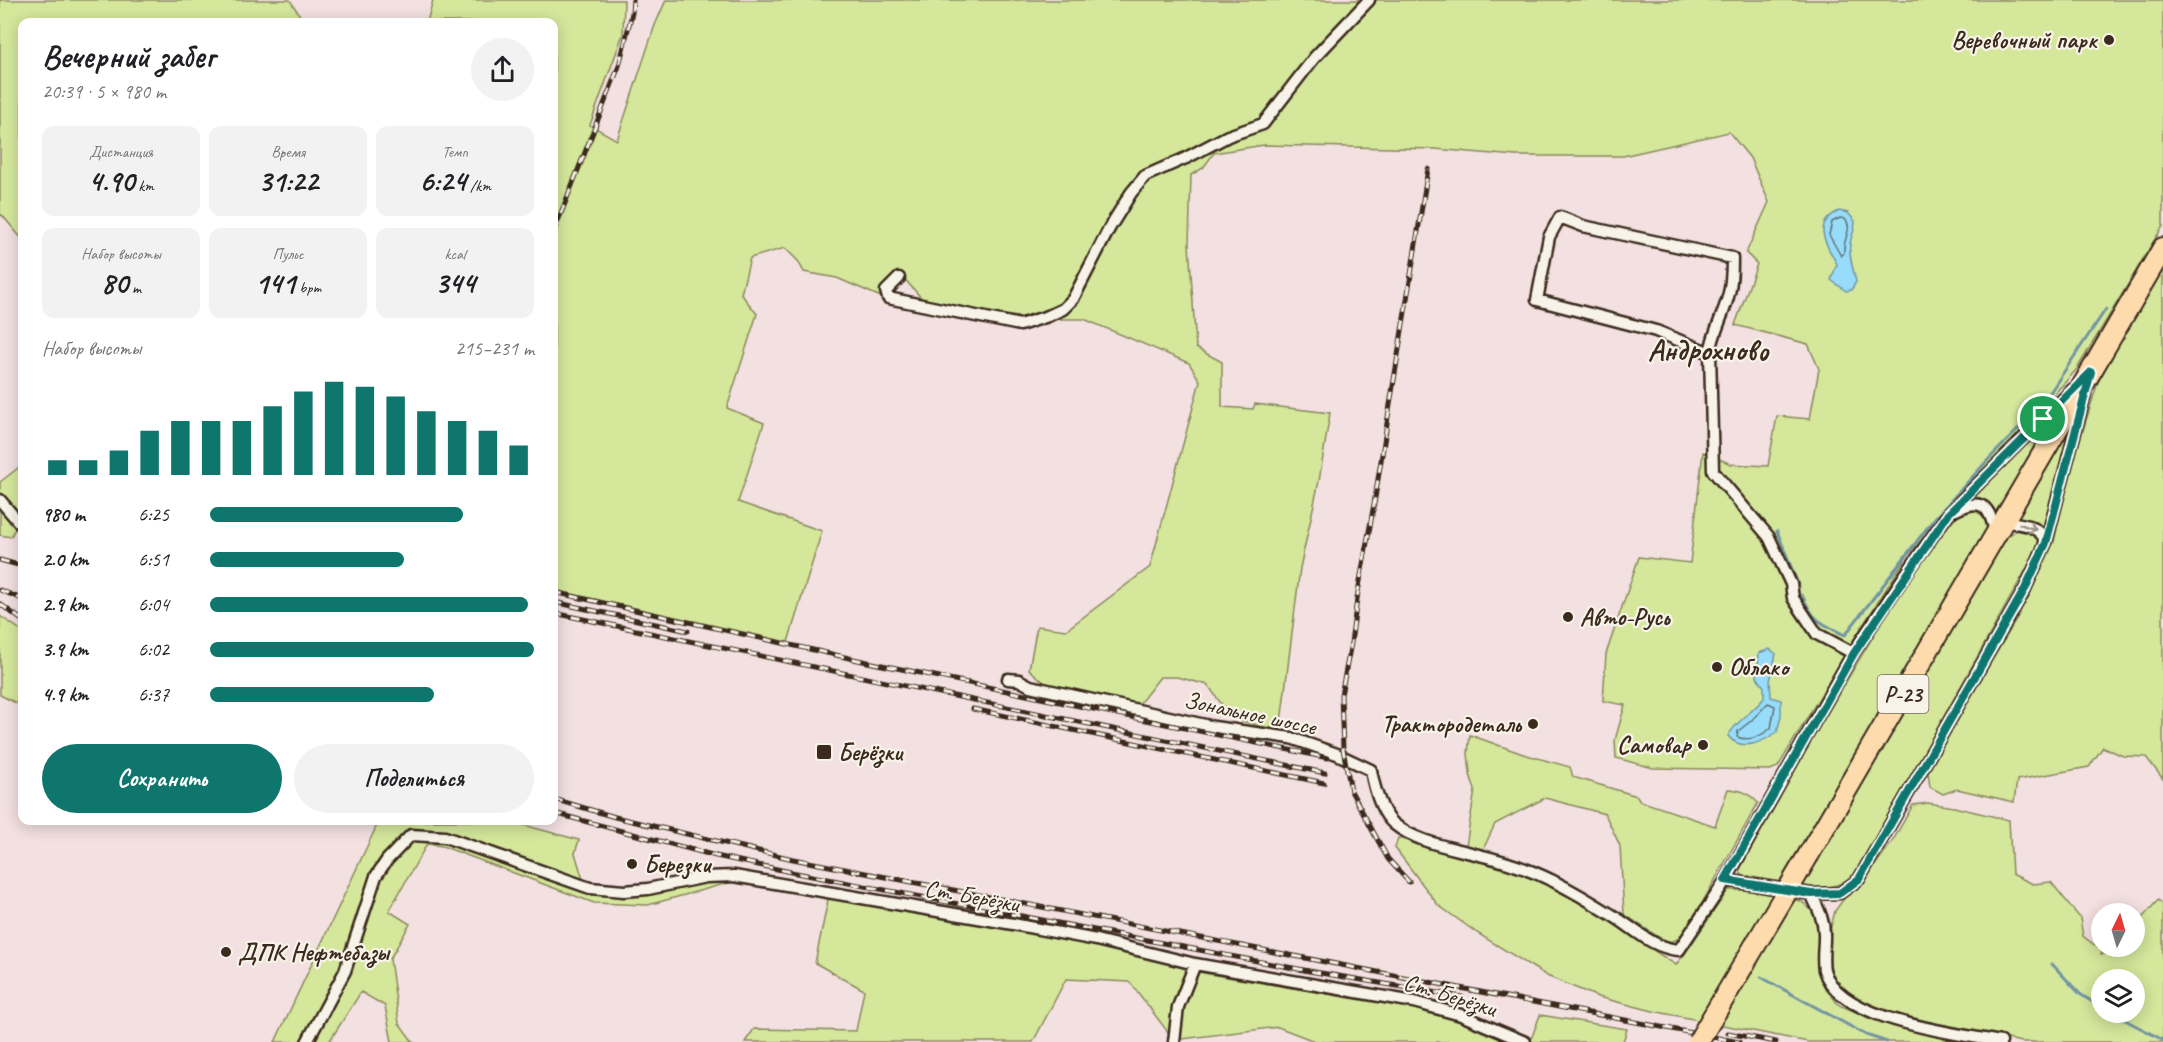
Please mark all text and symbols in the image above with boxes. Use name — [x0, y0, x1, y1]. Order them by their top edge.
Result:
place label: Веревочный парк — [1952, 25, 2099, 55]
marker: Веревочный парк — [2102, 33, 2116, 47]
text: Вечерний забег — [42, 35, 215, 77]
button: share — [471, 38, 534, 101]
text: 20:39 · 5 × 980 m — [42, 79, 166, 104]
text: Дистанция — [89, 142, 153, 162]
text: Время — [271, 142, 305, 162]
text: Темп — [442, 142, 468, 162]
text: 4.90 — [88, 162, 134, 200]
text: 31:22 — [258, 162, 318, 200]
text: 6:24 — [419, 162, 466, 200]
text: km — [134, 176, 154, 196]
text: /km — [466, 176, 491, 196]
text: Набор высоты — [81, 244, 161, 264]
text: Пульс — [273, 244, 303, 264]
text: kcal — [444, 244, 466, 264]
text: 80 — [101, 264, 128, 302]
text: 141 — [255, 264, 295, 302]
text: 344 — [435, 264, 475, 302]
text: m — [128, 278, 141, 298]
text: bpm — [295, 278, 321, 298]
district label: Андрохново — [1648, 331, 1770, 369]
text: Набор высоты — [42, 336, 141, 361]
text: 215–231 m — [455, 336, 534, 361]
pin — [2017, 393, 2068, 444]
icon: arrive — [2026, 402, 2059, 435]
text: 980 m — [42, 502, 85, 527]
text: 6:25 — [138, 502, 169, 527]
one-way arrow — [2018, 522, 2037, 533]
text: 2.0 km — [42, 547, 89, 572]
text: 6:51 — [138, 547, 169, 572]
text: 2.9 km — [42, 592, 88, 617]
text: 6:04 — [138, 592, 169, 617]
place label: Авто-Русь — [1580, 602, 1671, 632]
marker: Авто-Русь — [1561, 610, 1575, 624]
text: 3.9 km — [42, 637, 88, 662]
text: 6:02 — [138, 637, 169, 662]
place label: Облако — [1729, 652, 1791, 682]
marker: Облако — [1710, 660, 1724, 674]
road number: Р-23 — [1878, 675, 1928, 713]
text: 4.9 km — [42, 682, 88, 707]
text: 6:37 — [138, 682, 169, 707]
street label: Зональное шоссе — [1181, 684, 1321, 742]
place label: Трактородеталь — [1381, 709, 1523, 739]
marker: Трактородеталь — [1526, 717, 1540, 731]
place label: Самовар — [1617, 730, 1693, 760]
place label: Берёзки — [838, 737, 904, 768]
marker: Самовар — [1696, 738, 1710, 752]
marker: Берёзки — [815, 743, 833, 761]
button: Сохранить — [42, 744, 282, 813]
button: Поделиться — [294, 744, 534, 813]
place label: Березки — [644, 849, 713, 880]
marker: Березки — [625, 857, 639, 871]
street label: Ст. Берёзки — [922, 873, 1024, 920]
north arrow — [2091, 903, 2145, 957]
map controls — [2091, 903, 2145, 1023]
place label: ДПК Нефтебазы — [238, 937, 391, 968]
marker: ДПК Нефтебазы — [219, 945, 233, 959]
street label: Ст. Берёзки — [1400, 967, 1502, 1025]
button: layers — [2091, 969, 2145, 1023]

